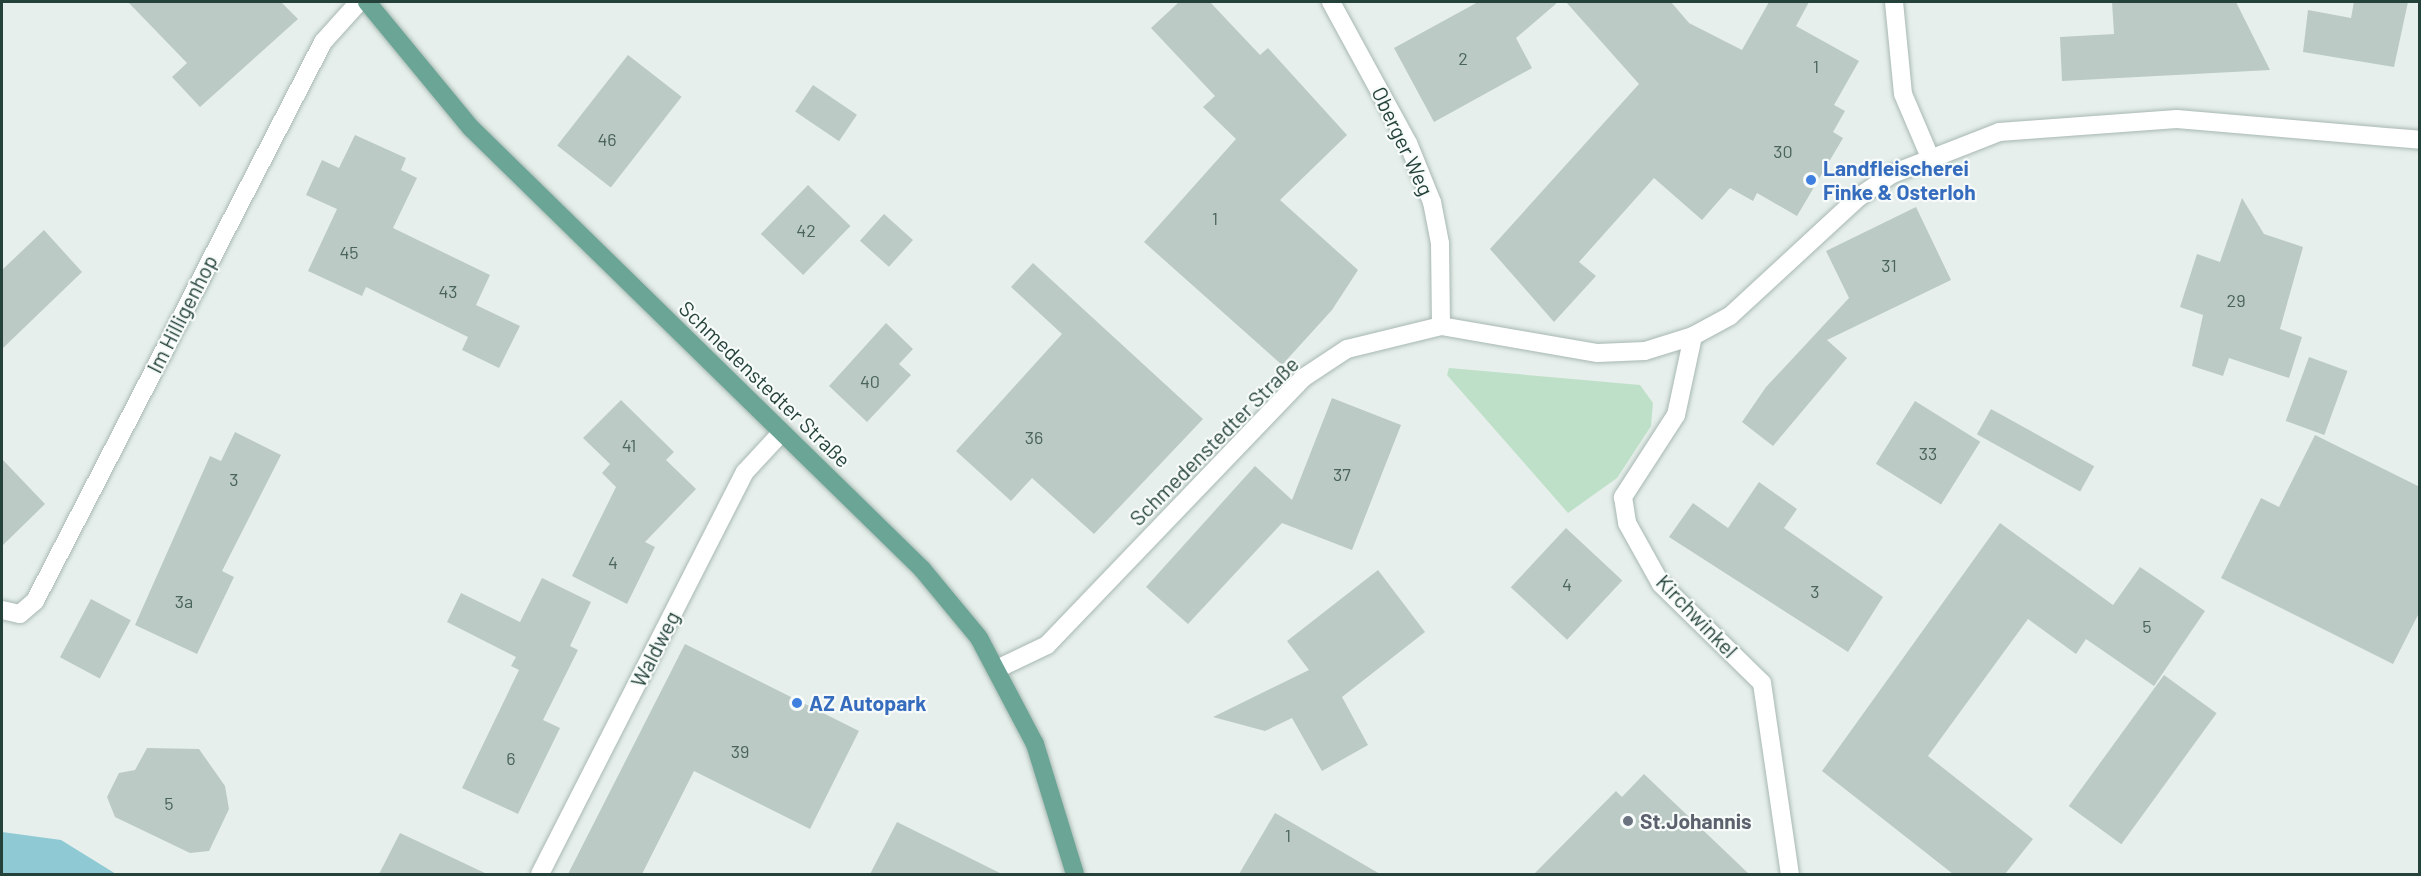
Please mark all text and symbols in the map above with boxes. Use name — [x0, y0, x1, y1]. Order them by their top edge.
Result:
house number: 2 — [1458, 47, 1468, 69]
house number: 1 — [1813, 55, 1819, 77]
street label: Oberger Weg — [1367, 83, 1439, 199]
house number: 46 — [597, 128, 617, 150]
house number: 30 — [1773, 140, 1793, 162]
place label: Landfleischerei Finke & Osterloh — [1823, 155, 1976, 205]
marker: Landfleischerei Finke & Osterloh — [1804, 173, 1818, 187]
house number: 1 — [1212, 207, 1218, 229]
house number: 42 — [796, 219, 816, 241]
house number: 45 — [339, 241, 359, 263]
street label: Im Hilligenhop — [141, 251, 223, 377]
house number: 31 — [1881, 254, 1897, 276]
house number: 43 — [438, 280, 458, 302]
house number: 29 — [2226, 289, 2246, 311]
street label: Schmedenstedter Straße — [674, 296, 856, 472]
street label: Schmedenstedter Straße — [1124, 351, 1304, 531]
house number: 40 — [860, 370, 880, 392]
house number: 36 — [1025, 426, 1043, 448]
house number: 41 — [622, 434, 636, 456]
house number: 33 — [1919, 442, 1937, 464]
house number: 37 — [1333, 463, 1351, 485]
house number: 3 — [229, 468, 239, 490]
house number: 4 — [608, 551, 618, 573]
street label: Kirchwinkel — [1651, 569, 1743, 663]
house number: 4 — [1562, 573, 1572, 595]
house number: 3 — [1810, 580, 1820, 602]
house number: 3a — [175, 590, 193, 612]
street label: Waldweg — [625, 607, 685, 691]
house number: 5 — [2142, 615, 2152, 637]
place label: AZ Autopark — [809, 690, 926, 716]
marker: AZ Autopark — [790, 696, 804, 710]
house number: 39 — [731, 740, 749, 762]
house number: 6 — [506, 747, 516, 769]
house number: 5 — [164, 792, 174, 814]
place label: St.Johannis — [1640, 808, 1752, 834]
marker: St.Johannis — [1621, 814, 1635, 828]
house number: 1 — [1285, 824, 1291, 846]

